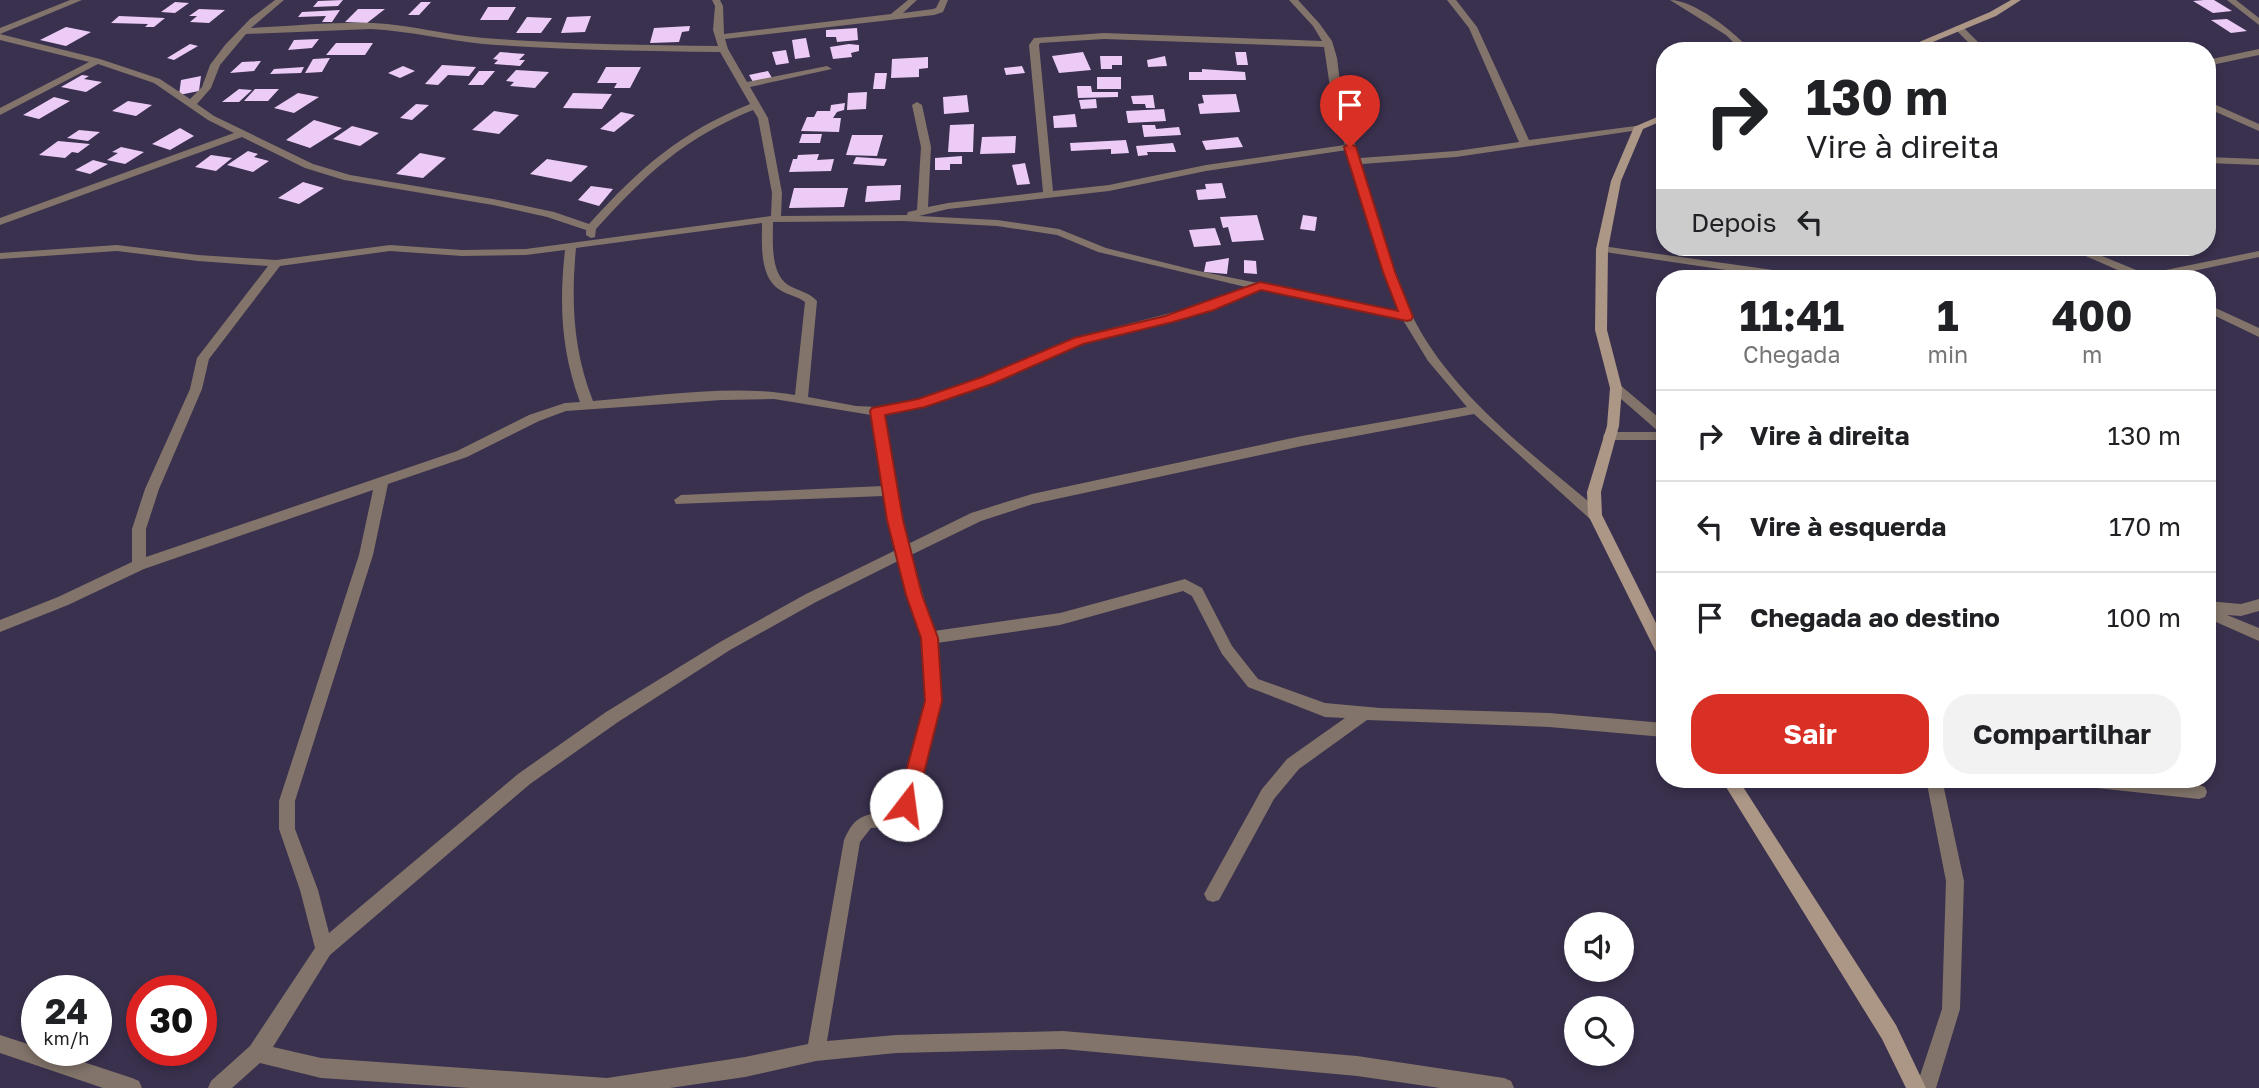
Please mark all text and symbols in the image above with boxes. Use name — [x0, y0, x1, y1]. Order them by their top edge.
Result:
text: 130 m — [1806, 67, 1948, 126]
icon: right — [1691, 70, 1782, 161]
pin — [1320, 75, 1380, 147]
icon: arrive — [1331, 86, 1369, 124]
text: Vire à direita — [1806, 127, 1999, 165]
icon: left — [1791, 203, 1829, 241]
text: Depois — [1691, 207, 1777, 238]
text: 11:41 — [1739, 290, 1844, 340]
text: 1 — [1937, 290, 1959, 340]
text: 400 — [2052, 290, 2133, 340]
text: Chegada — [1743, 340, 1840, 368]
text: min — [1928, 340, 1968, 368]
text: m — [2082, 340, 2102, 368]
icon: right — [1691, 417, 1729, 455]
text: Vire à direita — [1750, 420, 1910, 451]
text: 130 m — [2108, 420, 2181, 451]
icon: left — [1691, 508, 1729, 546]
text: Vire à esquerda — [1750, 511, 1946, 542]
text: 170 m — [2109, 511, 2181, 542]
icon: arrive — [1691, 599, 1729, 637]
text: Chegada ao destino — [1750, 602, 2000, 633]
text: 100 m — [2107, 602, 2181, 633]
button: Sair — [1691, 694, 1929, 774]
button: Compartilhar — [1943, 694, 2181, 774]
position arrow — [869, 768, 943, 842]
map controls — [1564, 912, 1634, 1066]
button: sound — [1564, 912, 1634, 982]
speed limit sign: 30 — [126, 975, 217, 1066]
text: 24 — [45, 990, 88, 1032]
button: search — [1564, 996, 1634, 1066]
text: km/h — [44, 1027, 89, 1049]

